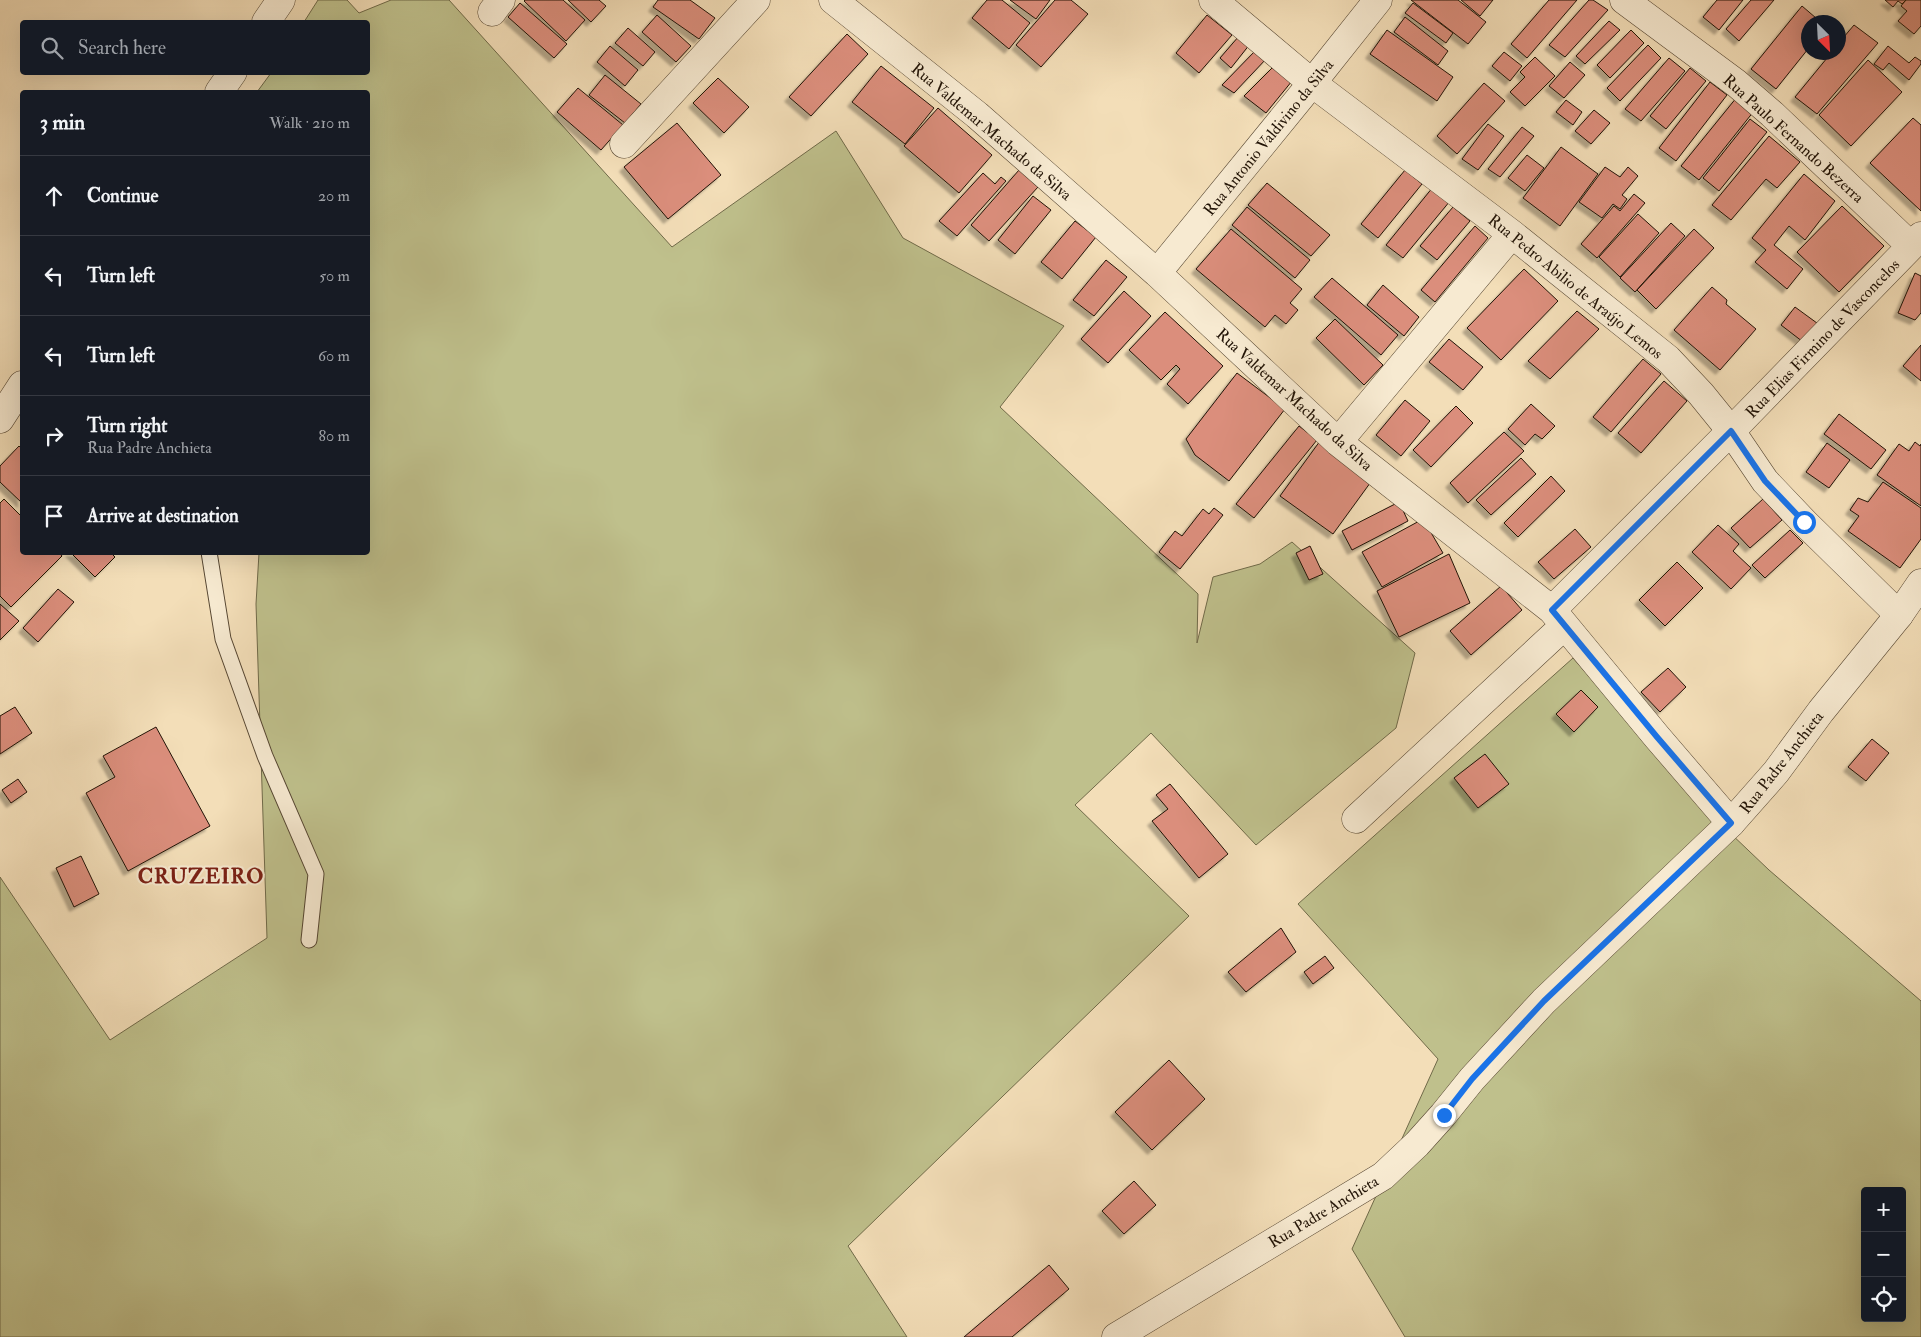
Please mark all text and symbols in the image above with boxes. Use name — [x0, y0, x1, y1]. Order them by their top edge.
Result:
north arrow — [1801, 15, 1846, 60]
search box — [20, 20, 370, 75]
icon: search — [38, 34, 66, 62]
text: Search here — [78, 36, 166, 60]
street label: Rua Antonio Valdivino da Silva — [1199, 55, 1338, 220]
street label: Rua Valdemar Machado da Silva — [907, 59, 1076, 205]
street label: Rua Paulo Fernando Bezerra — [1719, 70, 1868, 208]
text: 3 min — [40, 109, 85, 136]
text: Walk · 210 m — [269, 113, 350, 133]
icon: ahead — [40, 182, 68, 210]
text: Continue — [87, 184, 158, 208]
text: 20 m — [318, 186, 350, 206]
street label: Rua Pedro Abilio de Araújo Lemos — [1484, 210, 1667, 363]
street label: Rua Elias Firmino de Vasconcelos — [1741, 255, 1904, 422]
icon: left — [40, 262, 68, 290]
text: Turn left — [87, 264, 155, 288]
text: 50 m — [319, 266, 350, 286]
street label: Rua Valdemar Machado da Silva — [1212, 324, 1377, 476]
icon: left — [40, 342, 68, 370]
text: Turn left — [87, 344, 155, 368]
text: 60 m — [318, 346, 350, 366]
text: Turn right — [87, 414, 167, 438]
icon: right — [40, 422, 68, 450]
text: 80 m — [319, 426, 350, 446]
text: Rua Padre Anchieta — [87, 438, 212, 458]
icon: arrive — [40, 502, 68, 530]
text: Arrive at destination — [87, 504, 239, 528]
route start — [1793, 511, 1816, 534]
street label: Rua Padre Anchieta — [1736, 707, 1828, 818]
district label: CRUZEIRO — [138, 863, 264, 890]
route end — [1433, 1104, 1456, 1127]
street label: Rua Padre Anchieta — [1265, 1171, 1382, 1253]
map controls — [1861, 1187, 1906, 1322]
button: + — [1861, 1187, 1906, 1232]
button: − — [1861, 1232, 1906, 1277]
button: locate — [1861, 1277, 1906, 1322]

